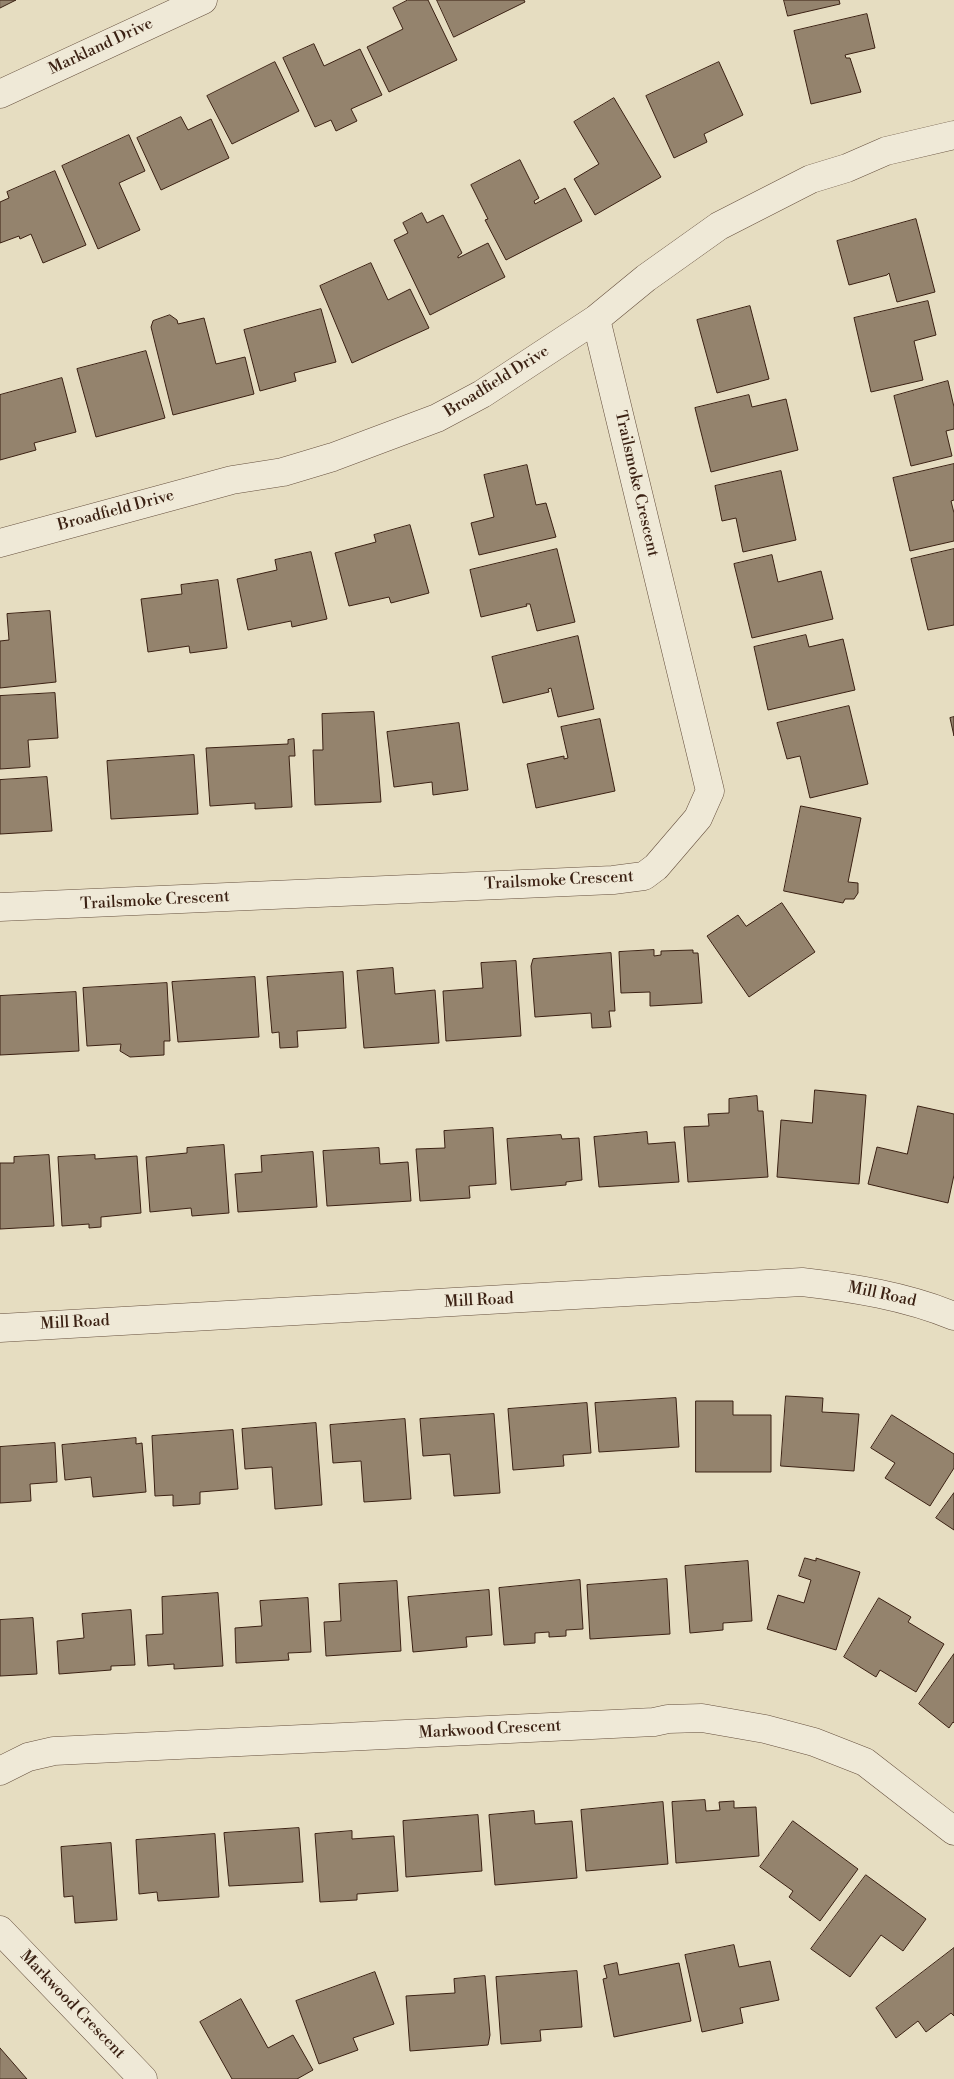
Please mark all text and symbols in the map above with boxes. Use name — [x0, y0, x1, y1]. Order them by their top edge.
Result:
street label: Markland Drive — [46, 14, 156, 80]
street label: Broadfield Drive — [441, 342, 553, 422]
street label: Trailsmoke Crescent — [610, 409, 662, 559]
street label: Broadfield Drive — [56, 486, 176, 536]
street label: Trailsmoke Crescent — [484, 868, 634, 894]
street label: Trailsmoke Crescent — [80, 888, 230, 914]
street label: Mill Road — [846, 1278, 918, 1312]
street label: Mill Road — [444, 1290, 514, 1312]
street label: Mill Road — [40, 1312, 110, 1334]
street label: Markwood Crescent — [418, 1717, 562, 1743]
street label: Markwood Crescent — [16, 1947, 128, 2063]

